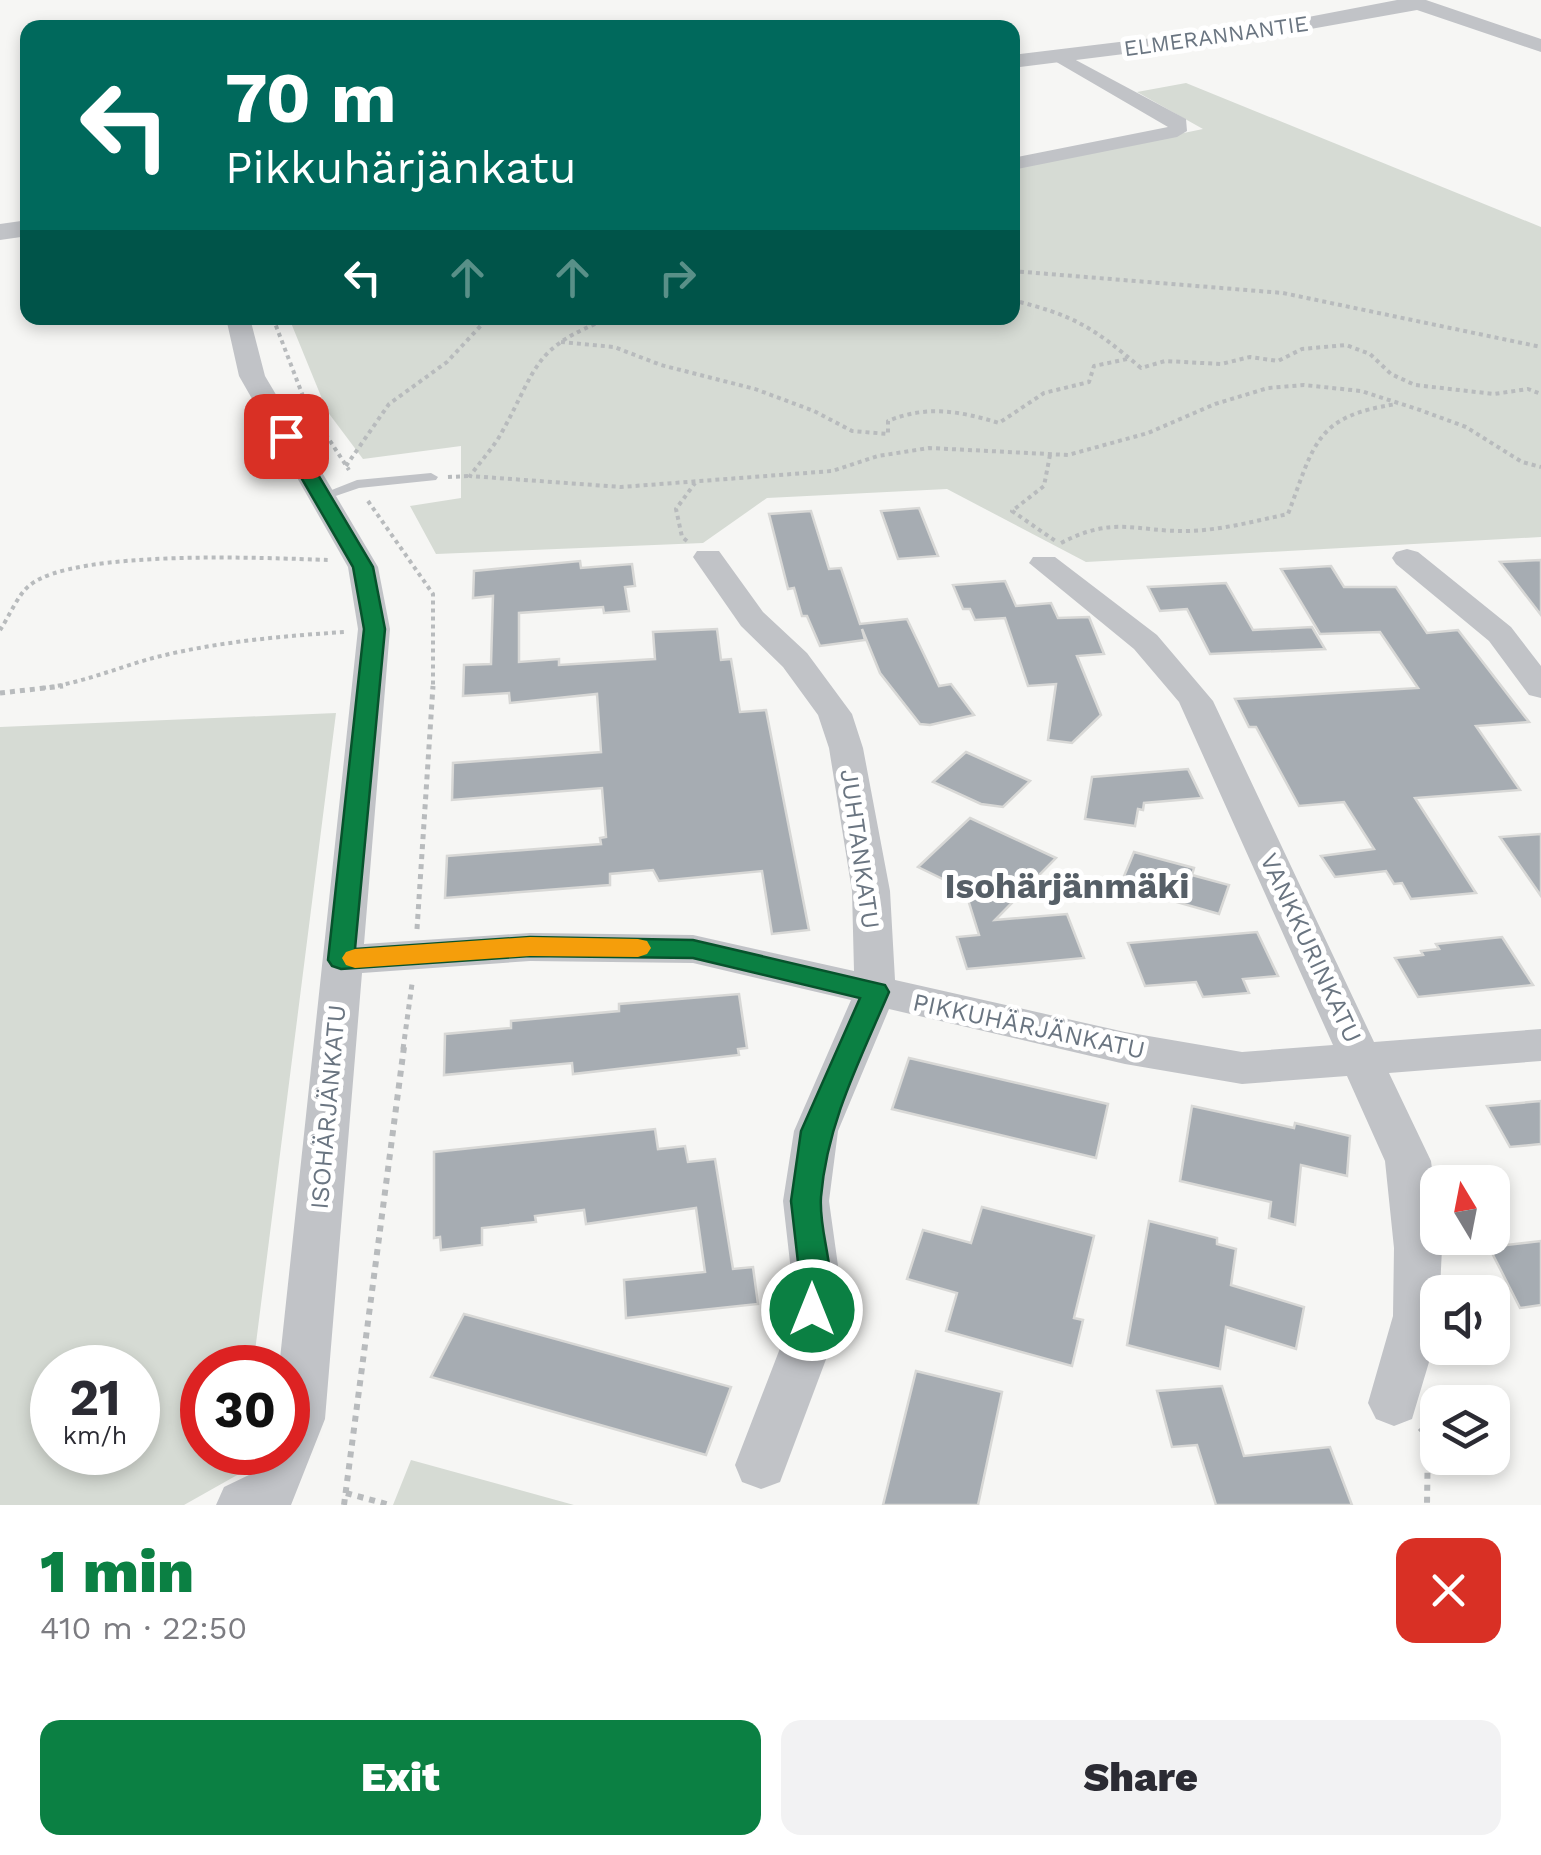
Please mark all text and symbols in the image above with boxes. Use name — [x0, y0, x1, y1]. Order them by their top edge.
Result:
street label: ELMERANNANTIE — [1122, 11, 1310, 61]
text: 70 m — [225, 57, 397, 139]
icon: left — [60, 60, 190, 190]
text: Pikkuhärjänkatu — [225, 141, 576, 194]
icon: left — [335, 250, 390, 305]
icon: ahead — [440, 250, 495, 305]
icon: ahead — [545, 250, 600, 305]
icon: right — [650, 250, 705, 305]
pin — [244, 394, 329, 479]
icon: arrive — [259, 409, 314, 464]
street label: JUHTANKATU — [834, 767, 886, 931]
street label: VANKKURINKATU — [1254, 849, 1368, 1047]
district label: Isohärjänmäki — [945, 865, 1189, 907]
street label: PIKKUHÄRJÄNKATU — [910, 987, 1148, 1065]
street label: ISOHÄRJÄNKATU — [305, 1003, 351, 1211]
north arrow — [1420, 1165, 1510, 1255]
map controls — [1420, 1165, 1510, 1475]
position arrow — [760, 1258, 864, 1362]
button: sound — [1420, 1275, 1510, 1365]
speed limit sign: 30 — [180, 1345, 310, 1475]
text: 21 — [69, 1368, 121, 1427]
button: layers — [1420, 1385, 1510, 1475]
text: km/h — [63, 1421, 127, 1450]
text: 1 min — [40, 1536, 194, 1607]
button: close — [1396, 1538, 1501, 1643]
text: 410 m · 22:50 — [40, 1609, 247, 1647]
button: Exit — [40, 1720, 761, 1835]
button: Share — [781, 1720, 1501, 1835]

